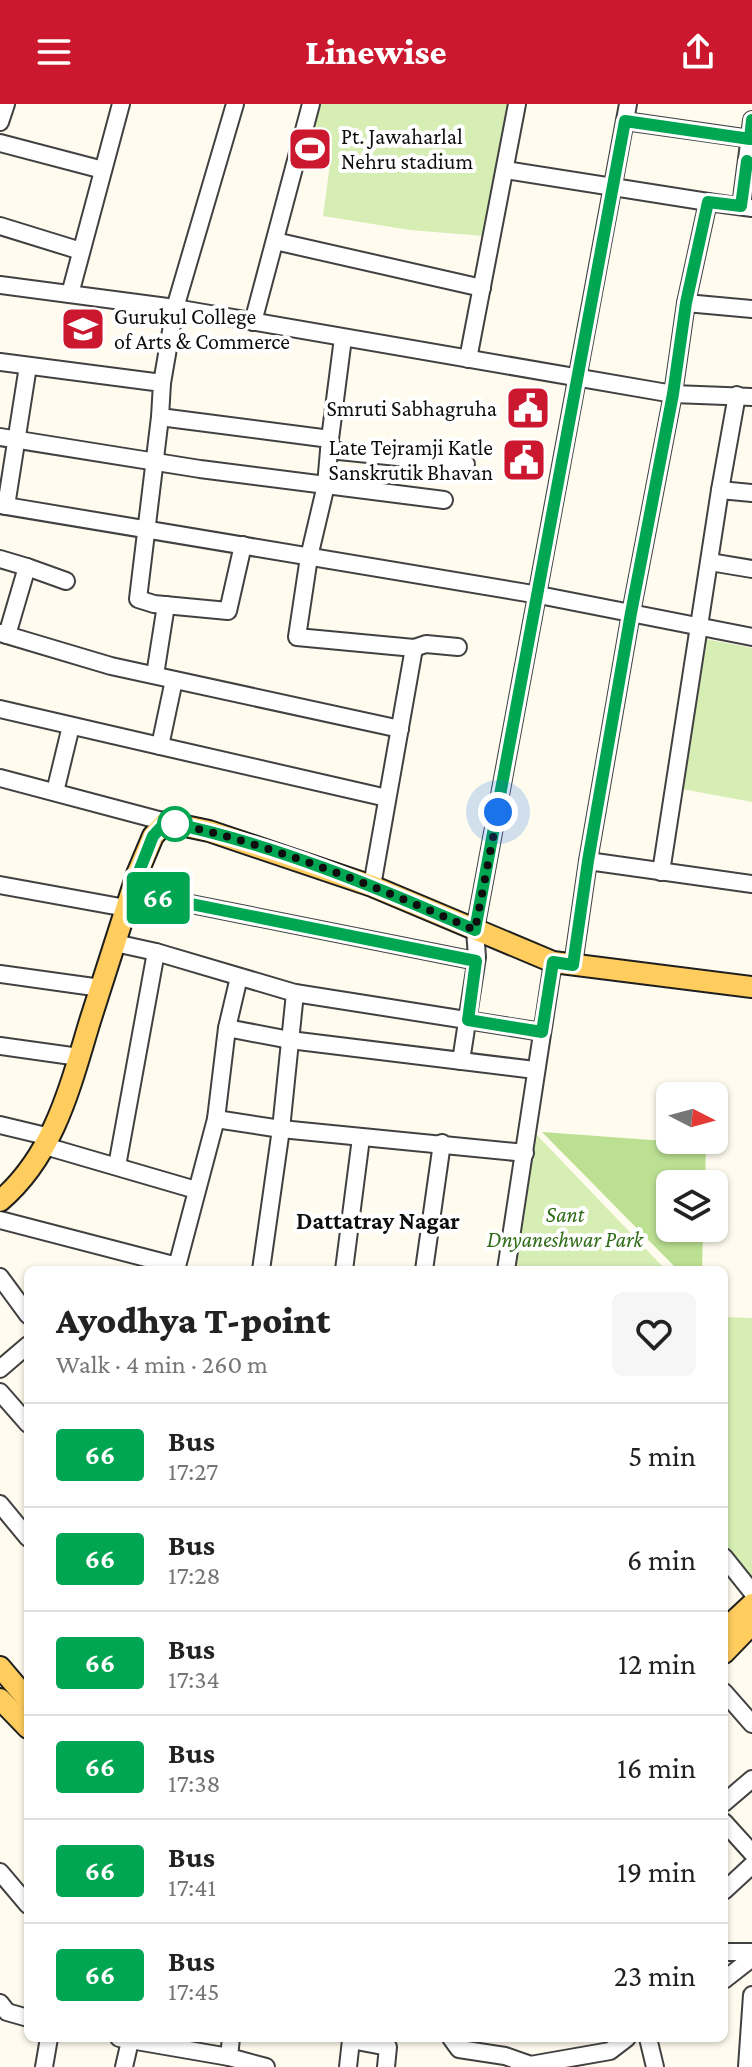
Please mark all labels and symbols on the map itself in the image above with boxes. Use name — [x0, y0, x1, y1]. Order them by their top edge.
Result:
place label: Pt. Jawaharlal Nehru stadium — [341, 124, 473, 174]
sports icon: Pt. Jawaharlal Nehru stadium — [286, 125, 334, 173]
place label: Gurukul College of Arts & Commerce — [114, 304, 290, 354]
school or university icon: Gurukul College of Arts & Commerce — [59, 305, 107, 353]
public building icon: Smruti Sabhagruha — [504, 384, 552, 432]
place label: Smruti Sabhagruha — [326, 396, 497, 421]
place label: Late Tejramji Katle Sanskrutik Bhavan — [328, 435, 493, 485]
public building icon: Late Tejramji Katle Sanskrutik Bhavan — [500, 436, 548, 484]
your location — [478, 792, 518, 832]
unlabelled marker — [158, 807, 192, 841]
line badge: 66 — [122, 872, 194, 924]
north arrow — [656, 1082, 728, 1154]
park label: Sant Dnyaneshwar Park — [487, 1202, 645, 1252]
district label: Dattatray Nagar — [296, 1207, 460, 1234]

